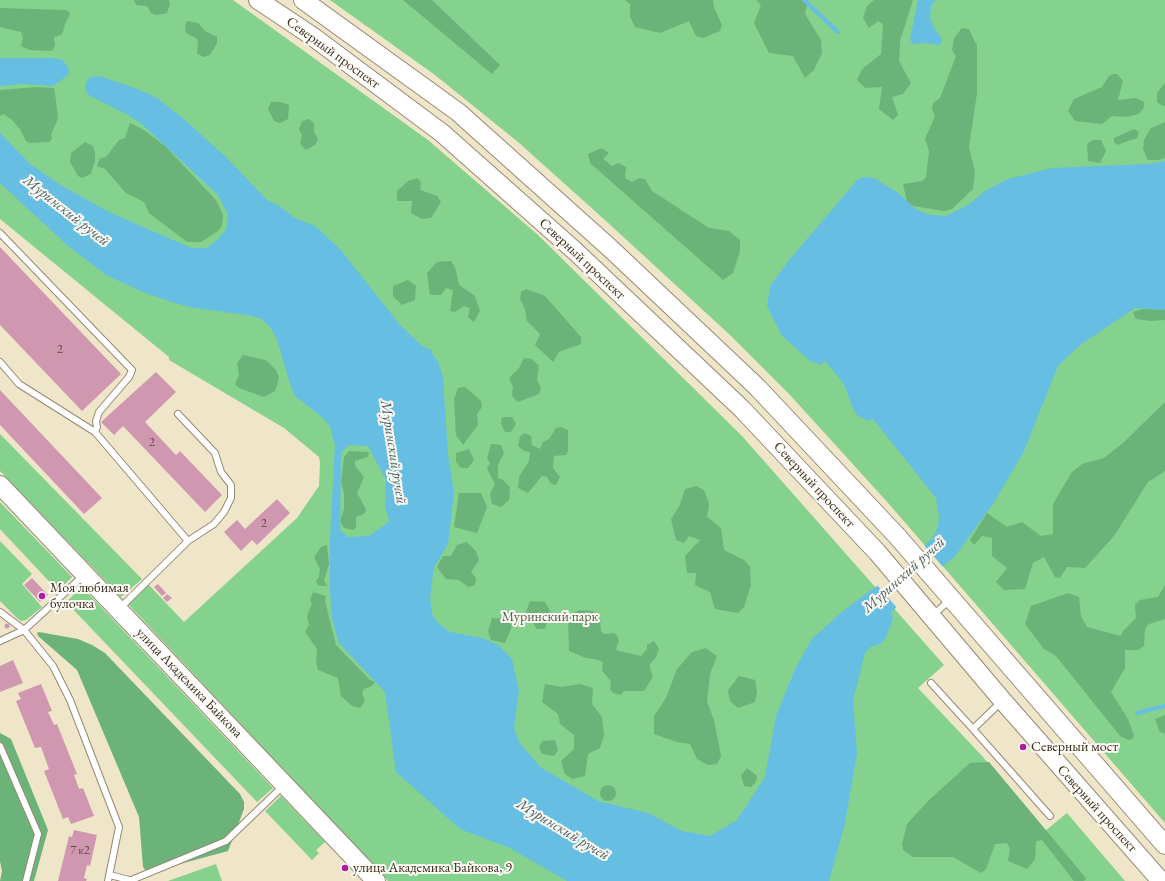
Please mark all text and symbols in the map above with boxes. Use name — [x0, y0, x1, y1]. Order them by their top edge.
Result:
street label: Северный проспект — [283, 13, 383, 93]
water label: Муринский ручей — [19, 172, 113, 250]
street label: Северный проспект — [535, 215, 629, 303]
house number: 2 — [57, 343, 63, 357]
water label: Муринский ручей — [376, 399, 410, 505]
house number: 2 — [149, 436, 155, 450]
street label: Северный проспект — [770, 438, 858, 532]
house number: 2 — [261, 517, 267, 531]
water label: Муринский ручей — [859, 533, 949, 617]
place label: Моя любимая булочка — [50, 580, 129, 612]
marker: Моя любимая булочка — [37, 591, 47, 601]
park label: Муринский парк — [502, 609, 598, 625]
street label: улица Академика Байкова — [132, 625, 246, 741]
place label: Северный мост — [1031, 739, 1118, 755]
marker: Северный мост — [1018, 742, 1028, 752]
street label: Северный проспект — [1053, 762, 1141, 856]
water label: Муринский ручей — [513, 795, 613, 865]
house number: 7 к2 — [70, 844, 90, 858]
place label: улица Академика Байкова, 9 — [353, 860, 512, 876]
marker: улица Академика Байкова, 9 — [340, 863, 350, 873]

